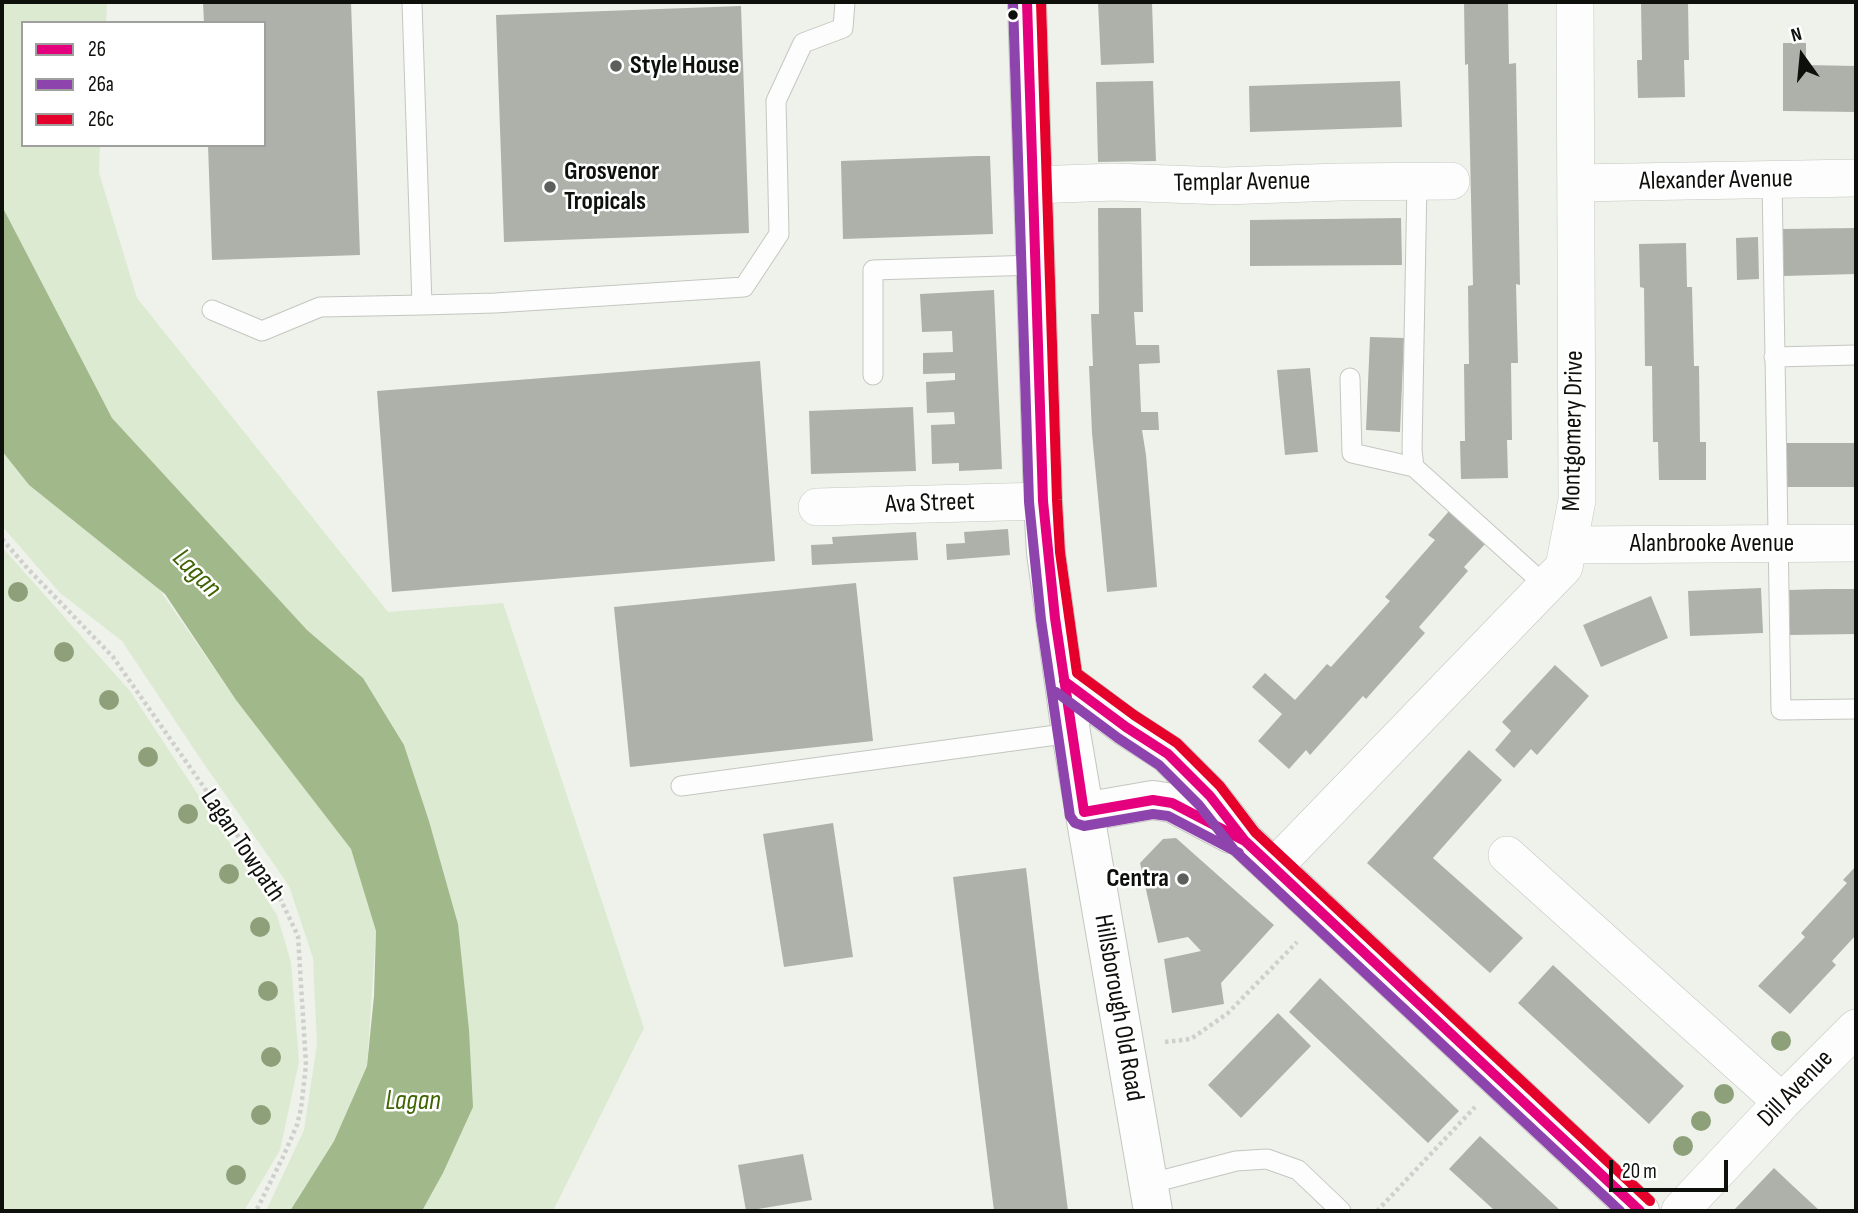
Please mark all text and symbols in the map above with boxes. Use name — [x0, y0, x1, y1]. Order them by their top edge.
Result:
unlabelled marker — [1006, 8, 1020, 22]
legend — [21, 21, 266, 147]
north arrow — [1767, 21, 1837, 91]
text: N — [1789, 23, 1804, 48]
text: 26 — [88, 37, 106, 62]
place label: Style House — [630, 50, 739, 82]
marker: Style House — [608, 58, 624, 74]
text: 26a — [88, 72, 114, 97]
text: 26c — [88, 107, 114, 132]
place label: Grosvenor Tropicals — [564, 156, 659, 218]
street label: Alexander Avenue — [1639, 164, 1793, 198]
street label: Templar Avenue — [1173, 166, 1311, 200]
marker: Grosvenor Tropicals — [542, 179, 558, 195]
street label: Montgomery Drive — [1557, 350, 1591, 512]
street label: Ava Street — [885, 487, 975, 521]
street label: Alanbrooke Avenue — [1630, 528, 1794, 560]
water label: Lagan — [164, 542, 228, 606]
street label: Lagan Towpath — [193, 784, 291, 908]
place label: Centra — [1106, 863, 1169, 895]
marker: Centra — [1175, 871, 1191, 887]
street label: Hillsborough Old Road — [1086, 912, 1150, 1104]
street label: Dill Avenue — [1752, 1044, 1840, 1134]
water label: Lagan — [385, 1085, 441, 1119]
scale bar — [1613, 1146, 1732, 1190]
text: 20 m — [1622, 1159, 1657, 1184]

